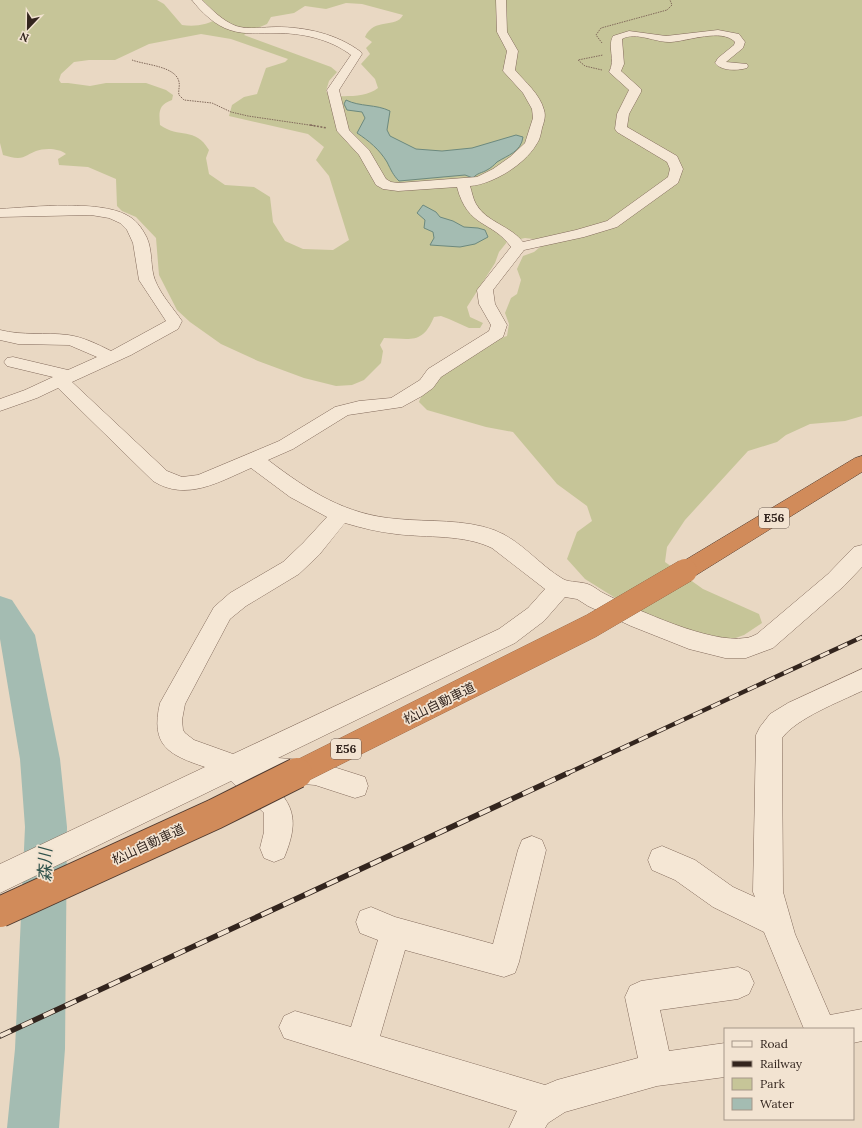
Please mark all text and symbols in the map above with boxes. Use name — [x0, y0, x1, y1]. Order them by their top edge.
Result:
north arrow — [8, 8, 48, 48]
text: N — [17, 29, 31, 45]
road number: E56 — [759, 508, 789, 528]
street label: 松山自動車道 — [400, 679, 478, 728]
road number: E56 — [331, 739, 361, 759]
street label: 松山自動車道 — [109, 820, 187, 869]
water label: 森川 — [34, 846, 56, 882]
legend — [724, 1028, 854, 1120]
text: Road — [760, 1036, 788, 1051]
text: Railway — [760, 1056, 803, 1071]
text: Park — [760, 1076, 786, 1091]
text: Water — [760, 1096, 795, 1111]

